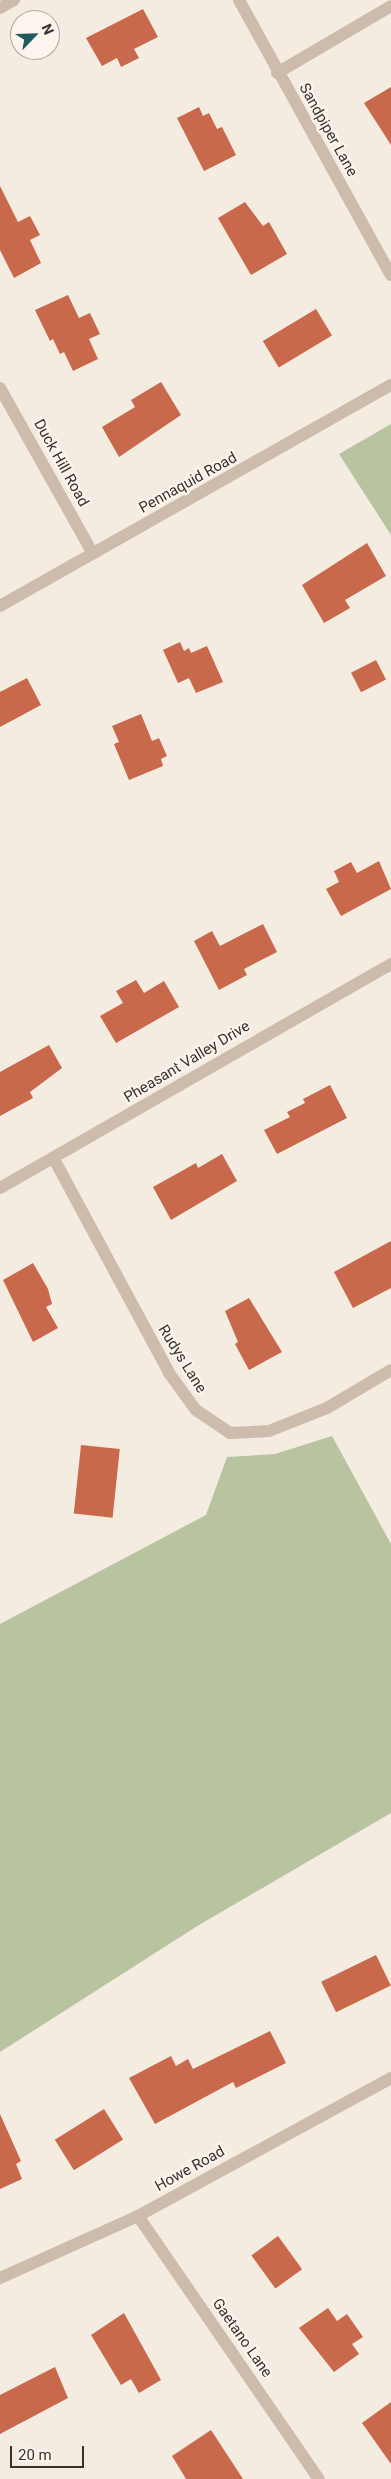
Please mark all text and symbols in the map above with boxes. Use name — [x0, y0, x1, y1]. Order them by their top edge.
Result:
north arrow — [10, 10, 60, 60]
text: N — [38, 22, 57, 37]
street label: Sandpiper Lane — [295, 80, 361, 180]
street label: Duck Hill Road — [30, 416, 92, 510]
street label: Pennaquid Road — [136, 449, 240, 517]
street label: Pheasant Valley Drive — [121, 1017, 253, 1107]
street label: Rudys Lane — [154, 1322, 210, 1396]
street label: Howe Road — [152, 2143, 228, 2195]
street label: Gaetano Lane — [208, 2295, 276, 2381]
scale bar — [12, 2436, 86, 2468]
text: 20 m — [18, 2446, 52, 2464]

